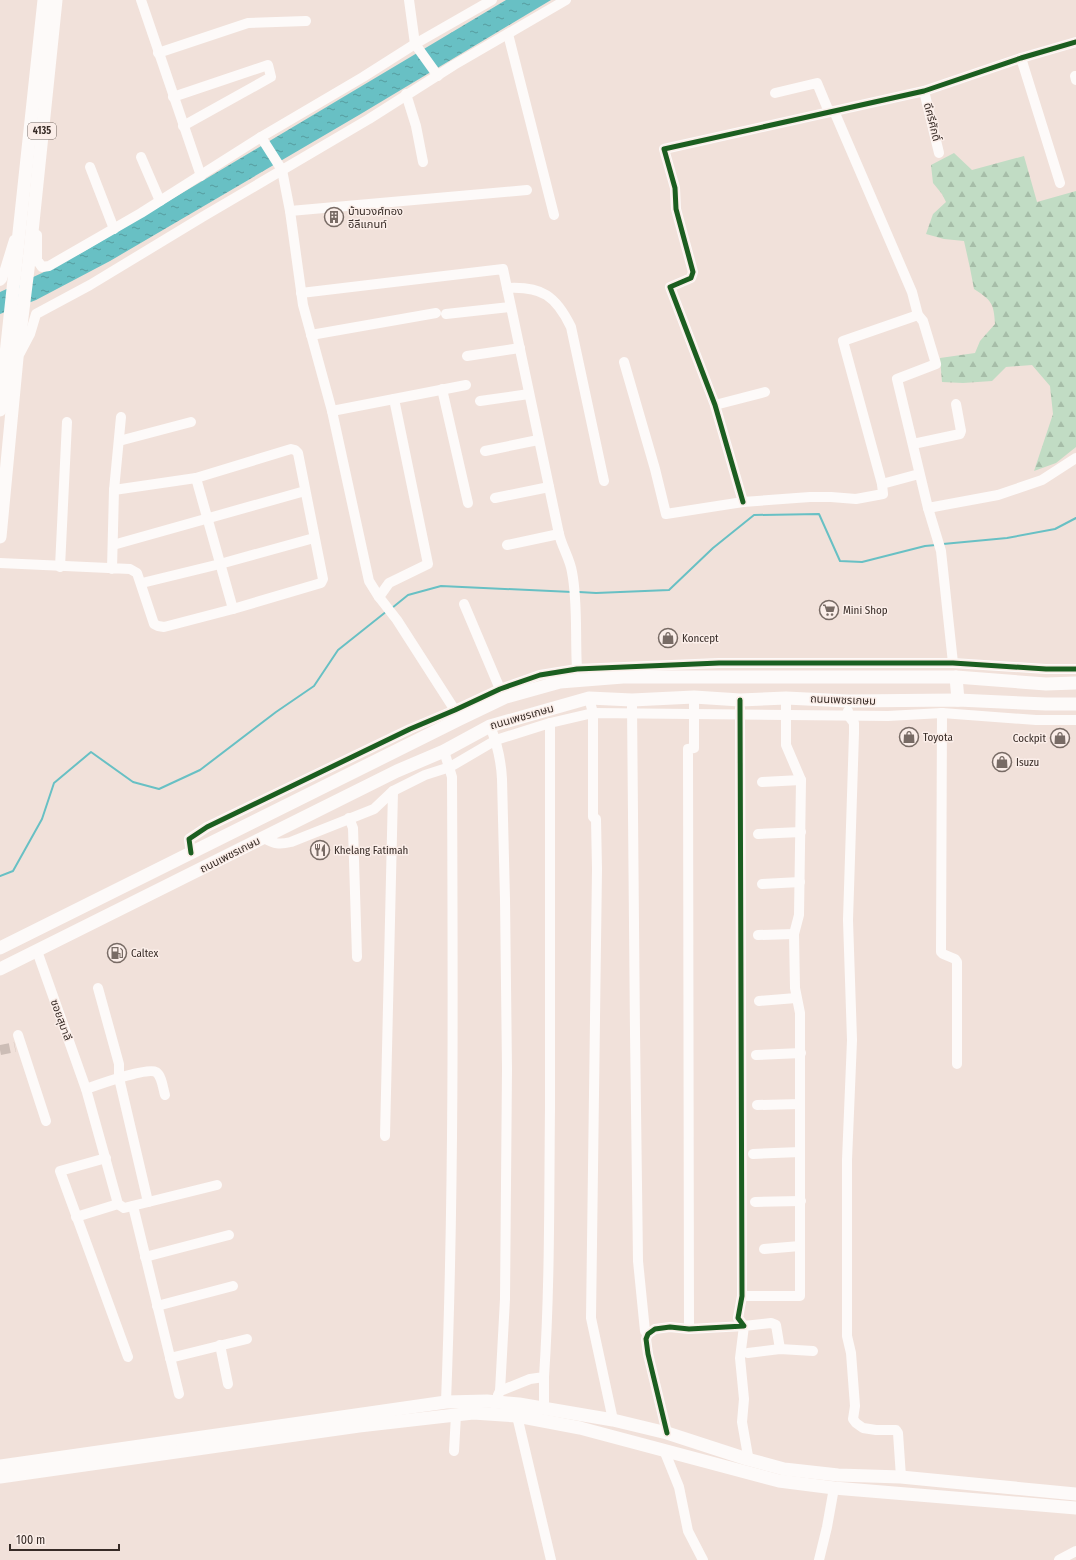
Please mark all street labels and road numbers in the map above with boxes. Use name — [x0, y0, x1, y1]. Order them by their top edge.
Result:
street label: ดีศรีศักดิ์ — [921, 101, 943, 143]
road number: 4135 — [28, 123, 56, 139]
street label: ถนนเพชรเกษม — [810, 692, 876, 708]
street label: ถนนเพชรเกษม — [489, 702, 555, 732]
street label: ถนนเพชรเกษม — [198, 834, 262, 876]
street label: ซอยสุมาลี — [48, 998, 74, 1042]

